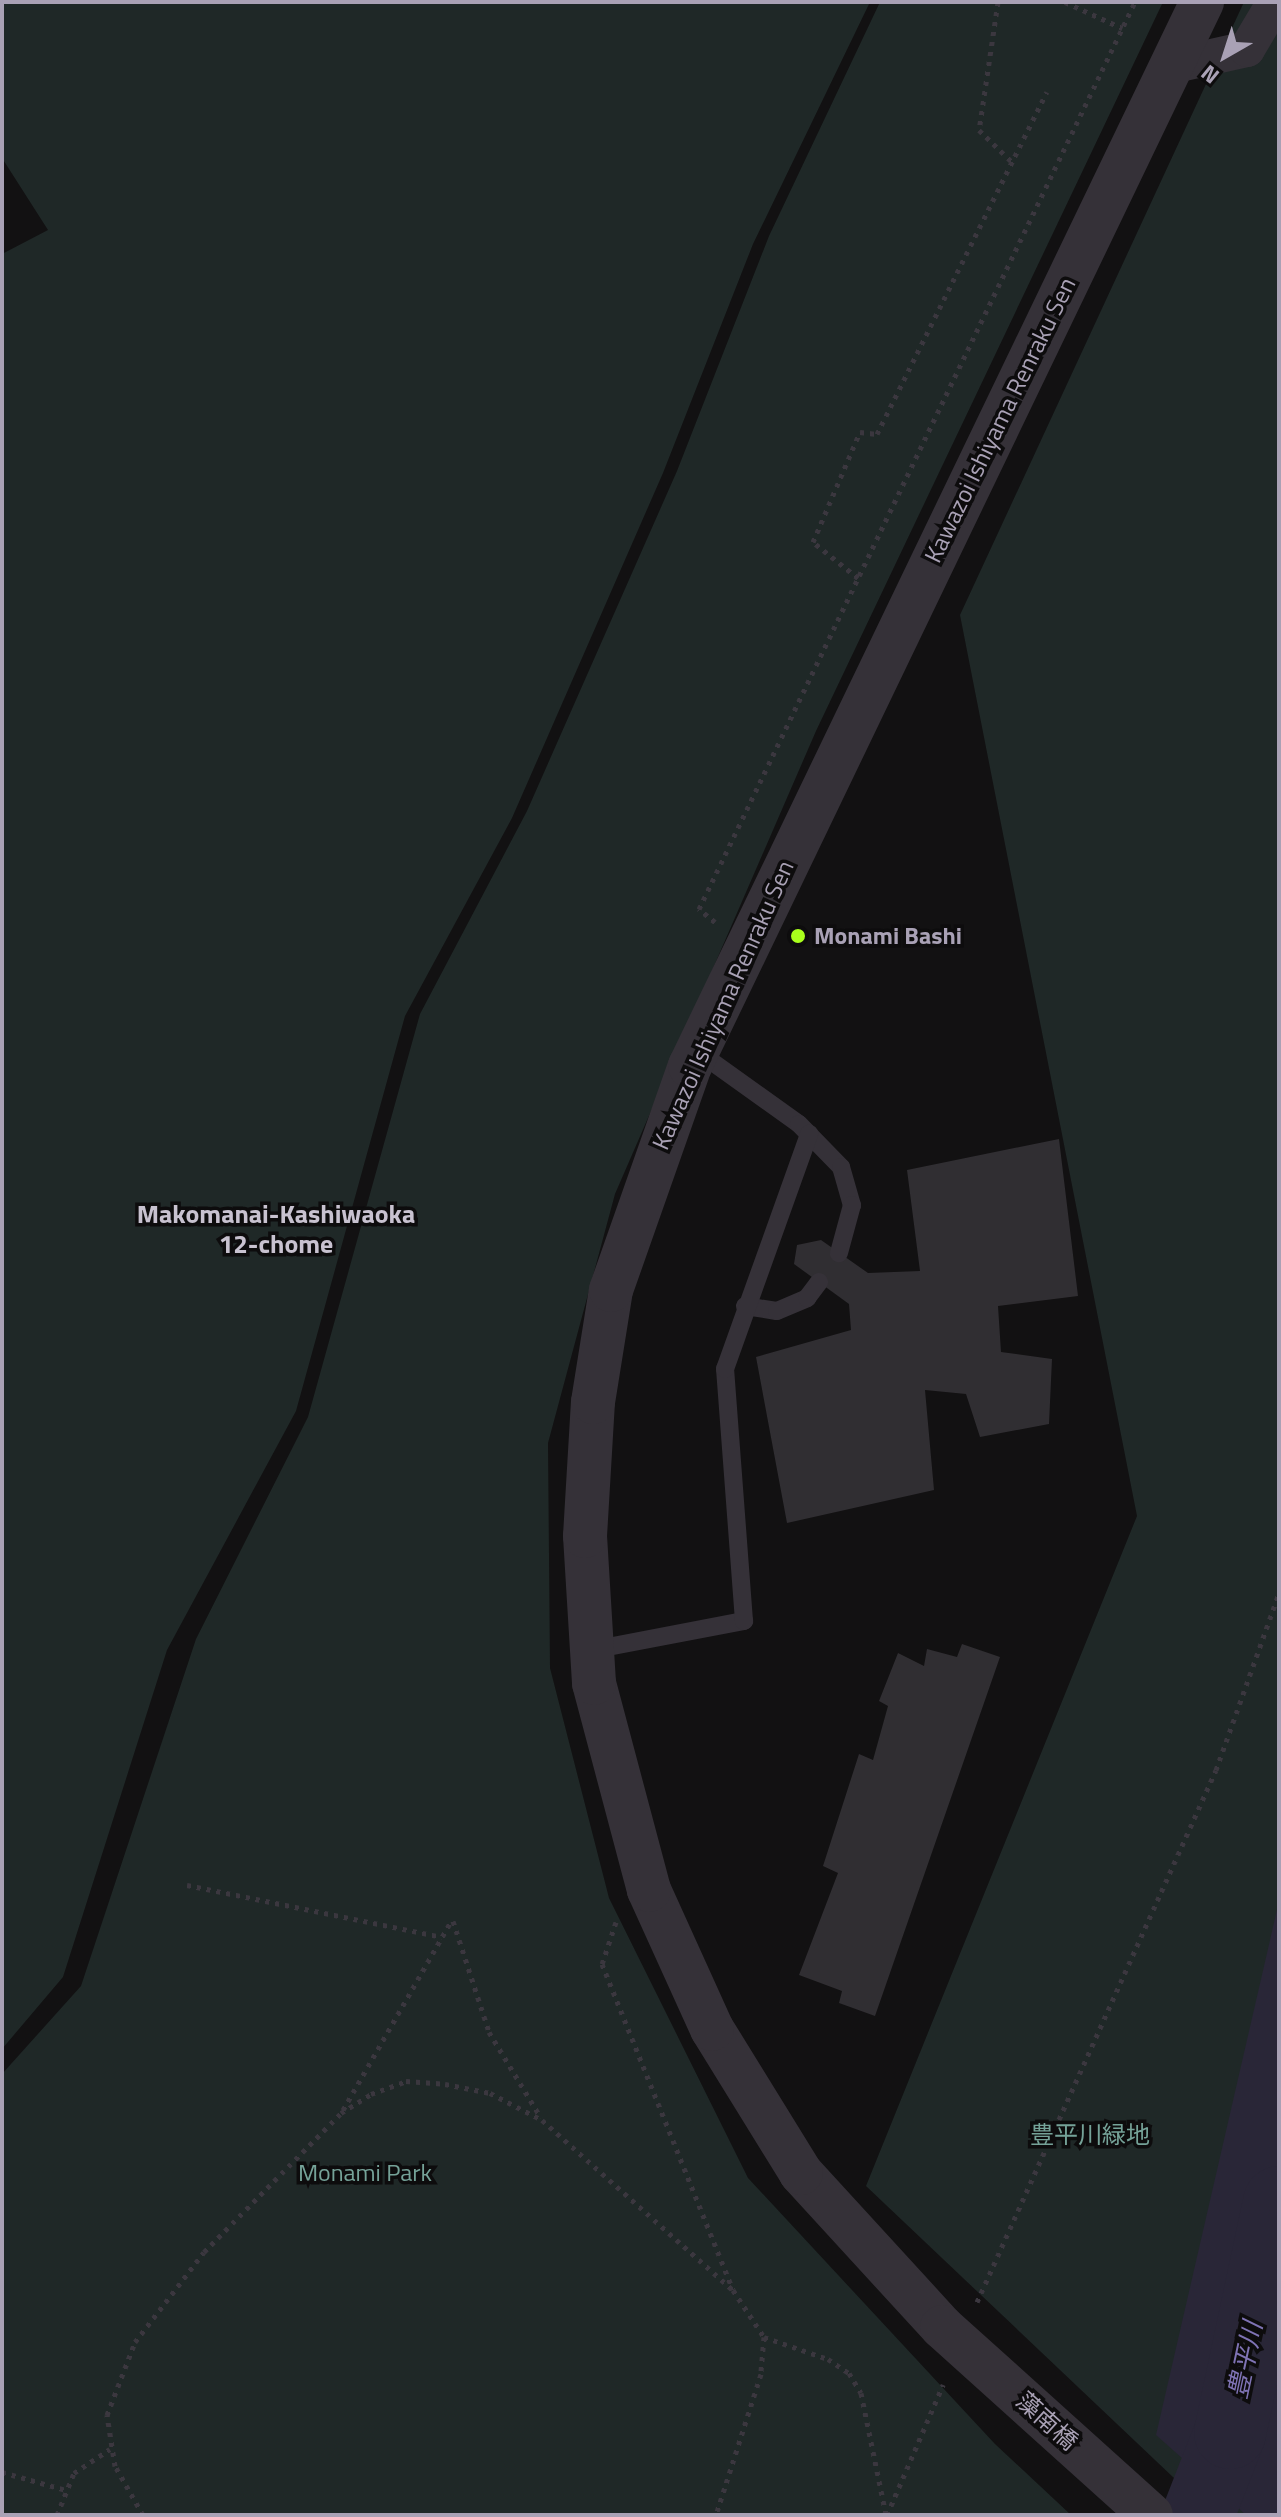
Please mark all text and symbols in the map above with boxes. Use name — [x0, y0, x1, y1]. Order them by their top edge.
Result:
north arrow — [1185, 16, 1265, 96]
text: N — [1193, 57, 1227, 93]
street label: Kawazoi Ishiyama Renraku Sen — [918, 273, 1082, 567]
street label: Kawazoi Ishiyama Renraku Sen — [646, 856, 800, 1154]
place label: Monami Bashi — [814, 922, 962, 950]
marker: Monami Bashi — [789, 927, 807, 945]
district label: Makomanai-Kashiwaoka 12-chome — [137, 1198, 415, 1260]
park label: 豊平川緑地 — [1030, 2121, 1150, 2149]
park label: Monami Park — [298, 2159, 432, 2187]
water label: 豊平川 — [1222, 2319, 1268, 2401]
street label: 藻南橋 — [1011, 2386, 1083, 2456]

